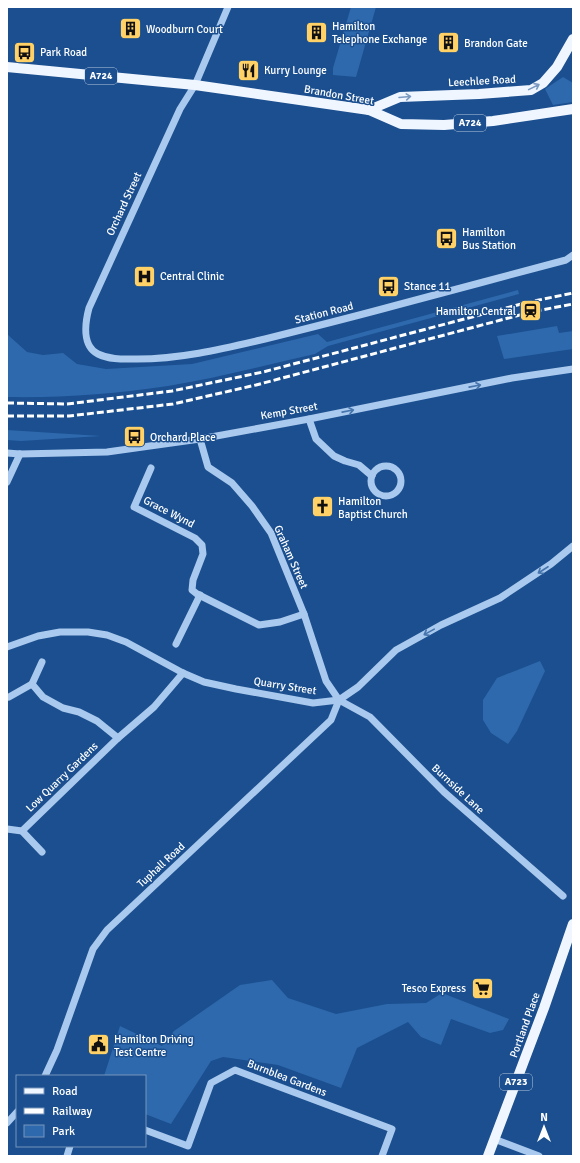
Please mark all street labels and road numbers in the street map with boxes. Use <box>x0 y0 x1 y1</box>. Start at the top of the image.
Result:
road number: A724 <box>85 68 117 84</box>
street label: Leechlee Road <box>448 73 516 89</box>
street label: Brandon Street <box>303 82 375 108</box>
road number: A724 <box>454 115 486 131</box>
street label: Orchard Street <box>104 170 144 238</box>
street label: Station Road <box>293 299 355 327</box>
street label: Kemp Street <box>260 400 319 422</box>
street label: Grace Wynd <box>141 494 197 531</box>
street label: Graham Street <box>271 523 311 591</box>
street label: Quarry Street <box>253 675 317 697</box>
street label: Low Quarry Gardens <box>23 739 101 815</box>
street label: Burnside Lane <box>429 761 487 817</box>
street label: Tuphall Road <box>135 840 188 890</box>
street label: Portland Place <box>507 991 543 1059</box>
street label: Burnblea Gardens <box>246 1057 329 1099</box>
road number: A723 <box>500 1074 532 1090</box>

